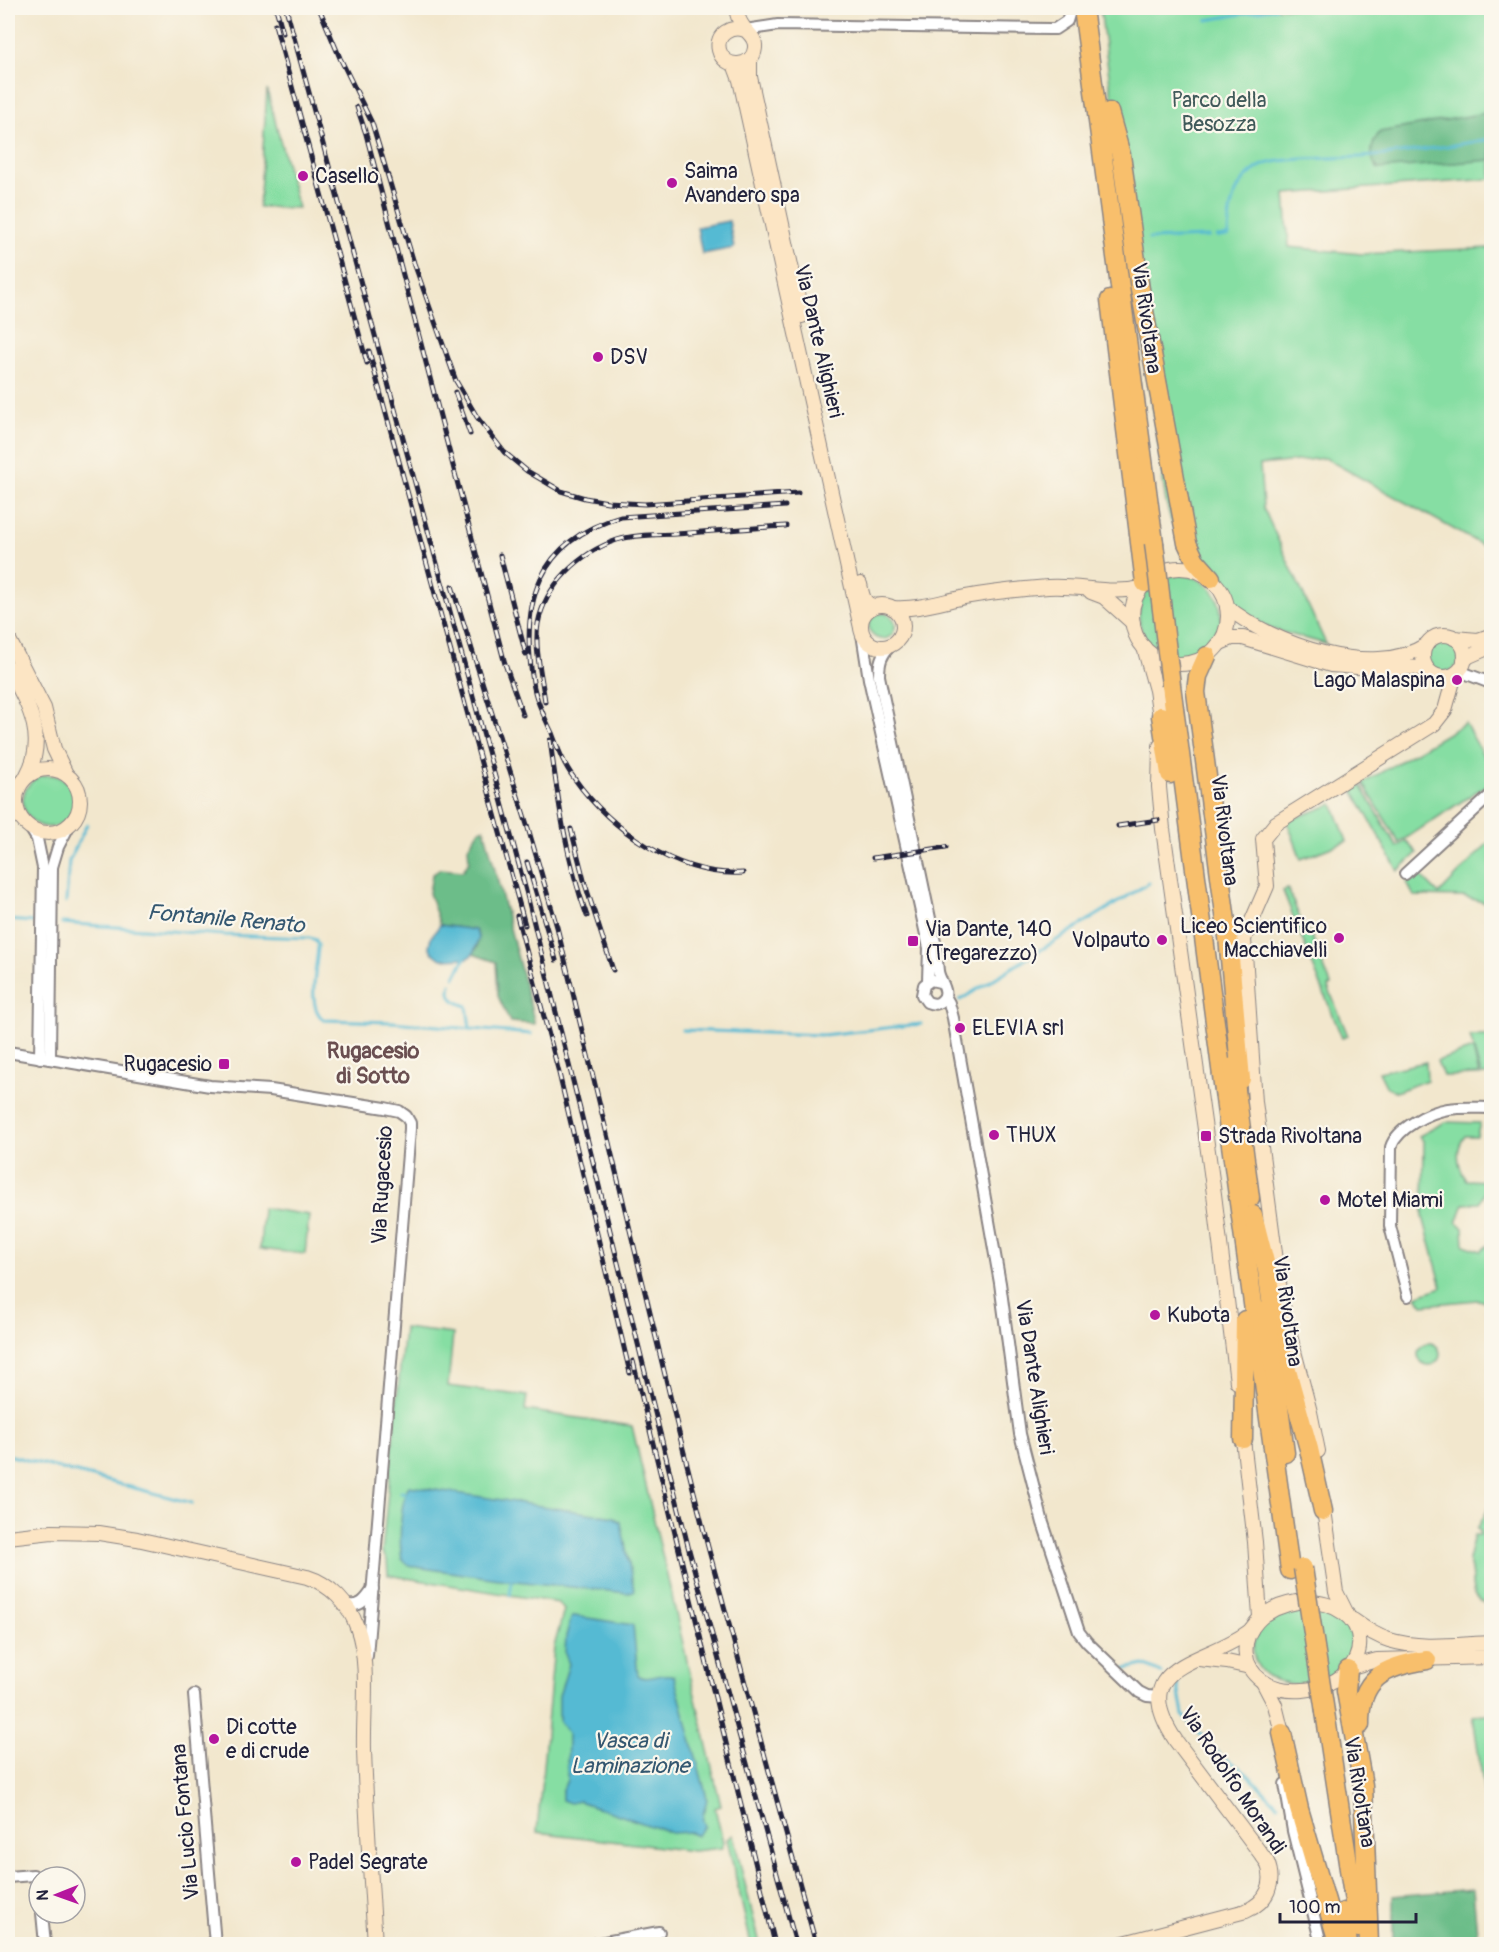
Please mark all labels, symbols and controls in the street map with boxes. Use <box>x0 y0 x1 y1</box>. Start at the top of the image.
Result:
park label: Parco della Besozza <box>1171 87 1267 138</box>
place label: Saima Avandero spa <box>684 158 800 209</box>
place label: Casello <box>315 163 379 190</box>
marker: Casello <box>296 169 310 183</box>
marker: Saima Avandero spa <box>665 176 679 190</box>
street label: Via Rivoltana <box>1125 261 1168 375</box>
street label: Via Dante Alighieri <box>788 262 849 421</box>
place label: DSV <box>610 344 648 371</box>
marker: DSV <box>591 350 605 364</box>
place label: Lago Malaspina <box>1313 667 1445 694</box>
marker: Lago Malaspina <box>1450 673 1464 687</box>
street label: Via Rivoltana <box>1204 773 1245 887</box>
water label: Fontanile Renato <box>146 898 308 940</box>
place label: Liceo Scientifico Macchiavelli <box>1180 913 1327 964</box>
place label: Via Dante, 140 (Tregarezzo) <box>925 916 1052 967</box>
place label: Volpauto <box>1072 927 1150 954</box>
marker: Liceo Scientifico Macchiavelli <box>1332 931 1346 945</box>
marker: Volpauto <box>1155 933 1169 947</box>
marker: Via Dante, 140 (Tregarezzo) <box>906 934 920 948</box>
place label: ELEVIA srl <box>972 1015 1064 1042</box>
marker: ELEVIA srl <box>953 1021 967 1035</box>
district label: Rugacesio di Sotto <box>327 1037 420 1090</box>
place label: Rugacesio <box>124 1051 212 1078</box>
marker: Rugacesio <box>217 1057 231 1071</box>
place label: THUX <box>1006 1122 1057 1149</box>
place label: Strada Rivoltana <box>1218 1123 1362 1150</box>
street label: Via Rugacesio <box>366 1125 399 1245</box>
marker: THUX <box>987 1128 1001 1142</box>
marker: Strada Rivoltana <box>1199 1129 1213 1143</box>
place label: Motel Miami <box>1337 1187 1443 1214</box>
marker: Motel Miami <box>1318 1193 1332 1207</box>
street label: Via Rivoltana <box>1266 1254 1309 1368</box>
street label: Via Dante Alighieri <box>1009 1298 1060 1457</box>
place label: Kubota <box>1167 1302 1230 1329</box>
marker: Kubota <box>1148 1308 1162 1322</box>
street label: Via Rodolfo Morandi <box>1173 1701 1292 1859</box>
place label: Di cotte e di crude <box>226 1714 310 1765</box>
water label: Vasca di Laminazione <box>571 1727 692 1780</box>
marker: Di cotte e di crude <box>207 1732 221 1746</box>
street label: Via Rivoltana <box>1337 1735 1382 1850</box>
street label: Via Lucio Fontana <box>165 1743 206 1901</box>
place label: Padel Segrate <box>308 1849 428 1876</box>
marker: Padel Segrate <box>289 1855 303 1869</box>
north arrow <box>27 1865 87 1925</box>
scale bar <box>1280 1886 1416 1924</box>
text: N <box>33 1889 53 1901</box>
text: 100 m <box>1289 1896 1341 1919</box>

